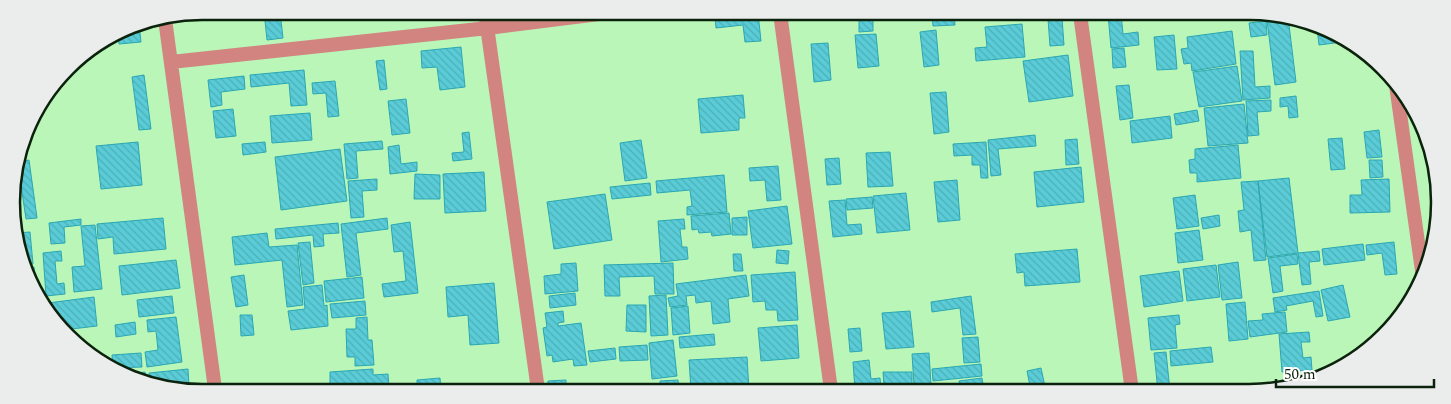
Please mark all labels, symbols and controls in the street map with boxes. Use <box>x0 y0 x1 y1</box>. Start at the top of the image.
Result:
scale bar <box>1276 356 1434 388</box>
text: 50 m <box>1284 363 1316 386</box>

